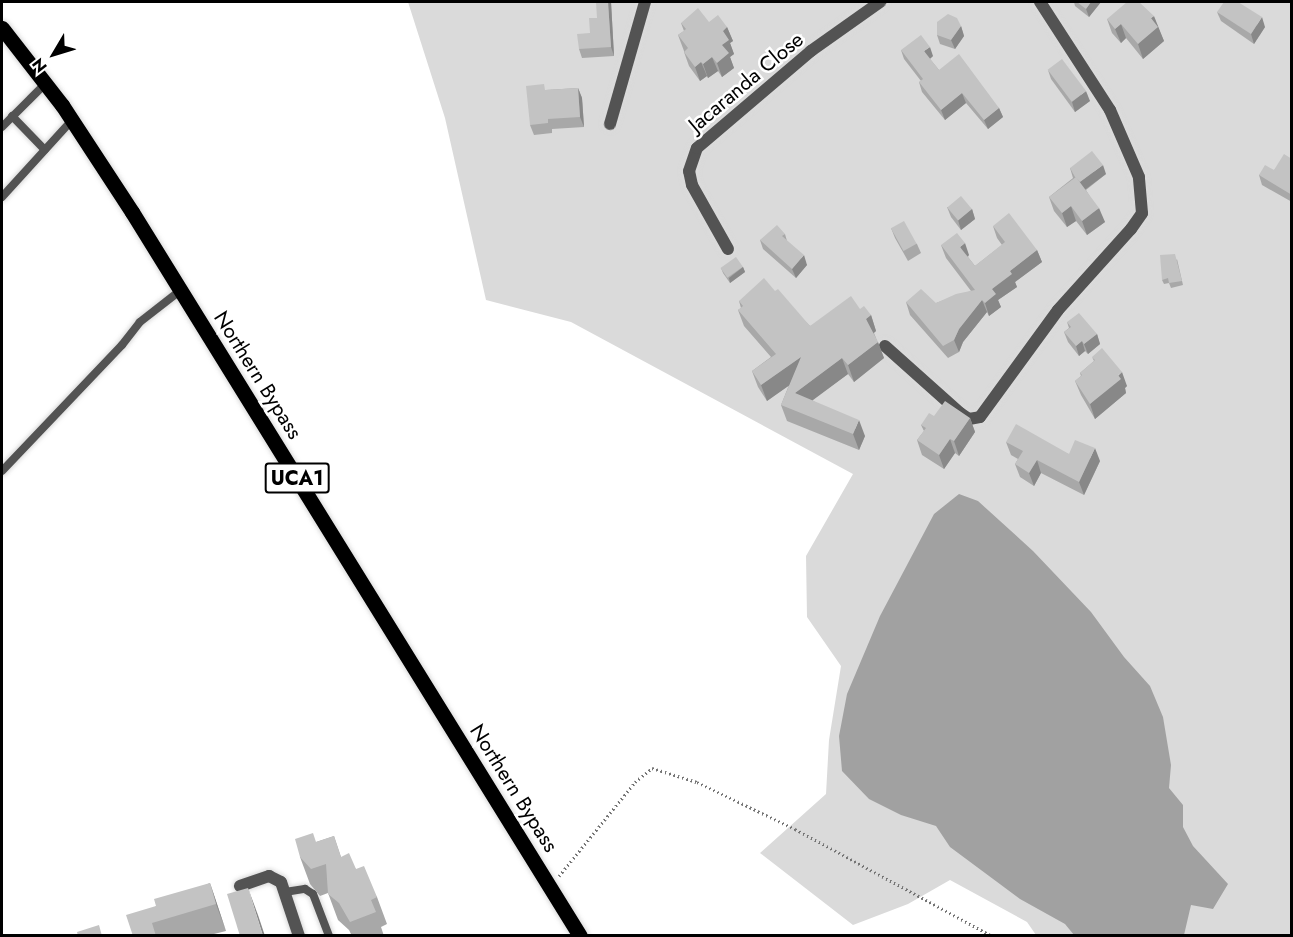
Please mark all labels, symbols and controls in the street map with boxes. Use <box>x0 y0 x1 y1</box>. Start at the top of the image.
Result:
north arrow <box>24 24 84 84</box>
street label: Jacaranda Close <box>684 27 808 137</box>
text: N <box>26 53 52 77</box>
street label: Northern Bypass <box>209 306 307 444</box>
road number: UCA1 <box>264 461 330 495</box>
street label: Northern Bypass <box>465 719 563 857</box>

